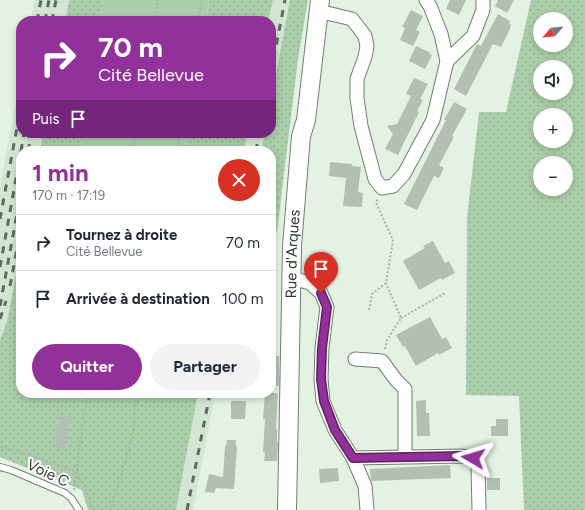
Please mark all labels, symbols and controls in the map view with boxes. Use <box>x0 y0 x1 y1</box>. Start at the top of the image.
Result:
north arrow <box>533 12 573 52</box>
map controls <box>533 12 573 196</box>
text: 70 m <box>98 30 163 64</box>
icon: right <box>32 32 84 84</box>
button: sound <box>533 60 573 100</box>
text: Cité Bellevue <box>98 64 204 86</box>
icon: arrive <box>67 108 89 130</box>
button: + <box>533 108 573 148</box>
text: Puis <box>32 110 59 128</box>
button: − <box>533 156 573 196</box>
text: 1 min <box>32 158 89 187</box>
button: close <box>218 159 260 201</box>
text: 170 m · 17:19 <box>32 188 105 203</box>
street label: Rue d'Arques <box>282 209 304 299</box>
text: Tournez à droite <box>66 226 177 244</box>
icon: right <box>32 232 54 254</box>
text: 70 m <box>226 234 260 252</box>
text: Cité Bellevue <box>66 244 142 259</box>
pin <box>304 252 338 293</box>
icon: arrive <box>310 258 332 280</box>
icon: arrive <box>32 288 54 310</box>
text: Arrivée à destination <box>66 290 210 308</box>
text: 100 m <box>222 290 264 308</box>
button: Quitter <box>32 344 142 390</box>
button: Partager <box>150 344 260 390</box>
position arrow <box>452 437 494 479</box>
street label: Voie C <box>24 455 72 491</box>

